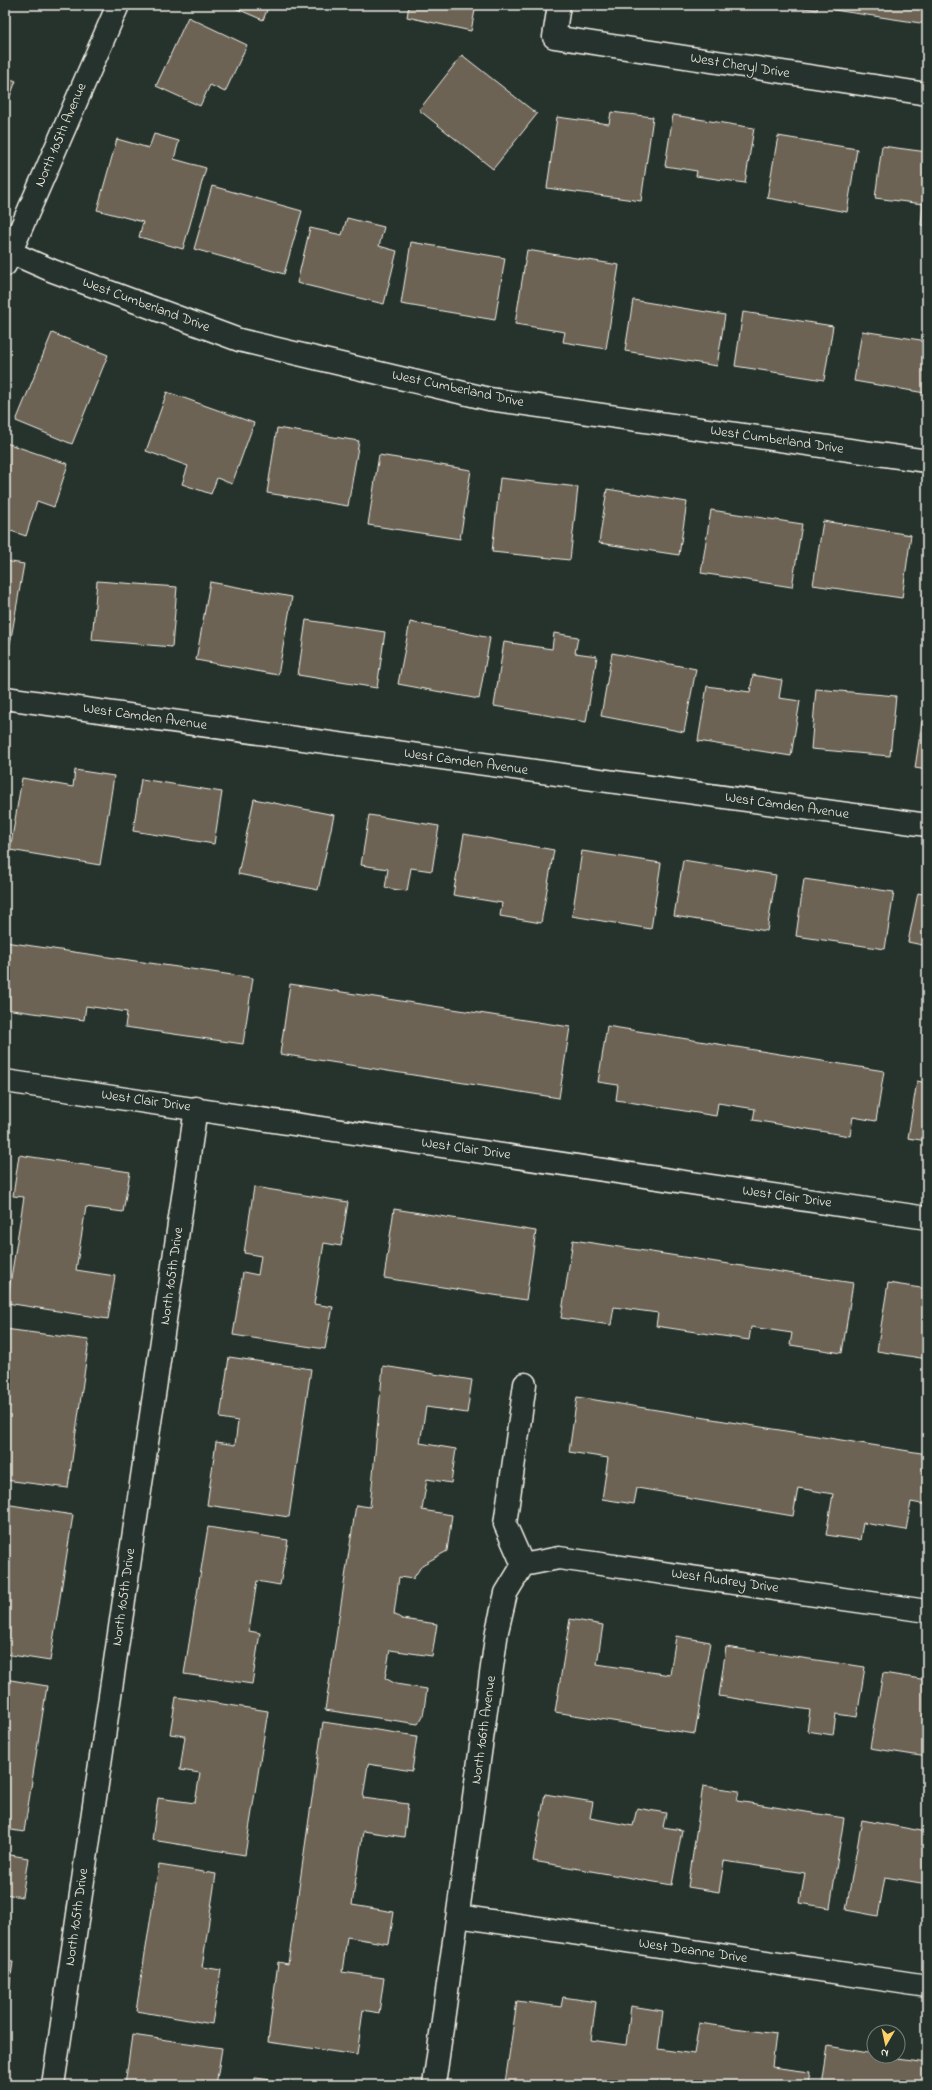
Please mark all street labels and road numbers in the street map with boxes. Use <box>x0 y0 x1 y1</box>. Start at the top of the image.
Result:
street label: West Cheryl Drive <box>689 48 792 85</box>
street label: North 105th Avenue <box>30 79 93 190</box>
street label: West Cumberland Drive <box>79 272 213 338</box>
street label: West Cumberland Drive <box>390 365 527 413</box>
street label: West Cumberland Drive <box>709 420 846 460</box>
street label: West Camden Avenue <box>82 698 209 736</box>
street label: West Camden Avenue <box>403 743 530 781</box>
street label: West Camden Avenue <box>724 787 851 825</box>
street label: West Clair Drive <box>100 1084 193 1118</box>
street label: West Clair Drive <box>420 1132 513 1166</box>
street label: West Clair Drive <box>741 1180 834 1214</box>
street label: North 105th Drive <box>155 1225 189 1326</box>
street label: North 105th Drive <box>107 1546 141 1647</box>
street label: West Audrey Drive <box>670 1563 781 1600</box>
street label: North 106th Avenue <box>466 1674 502 1786</box>
street label: North 105th Drive <box>60 1866 94 1967</box>
street label: West Deanne Drive <box>637 1933 749 1969</box>

